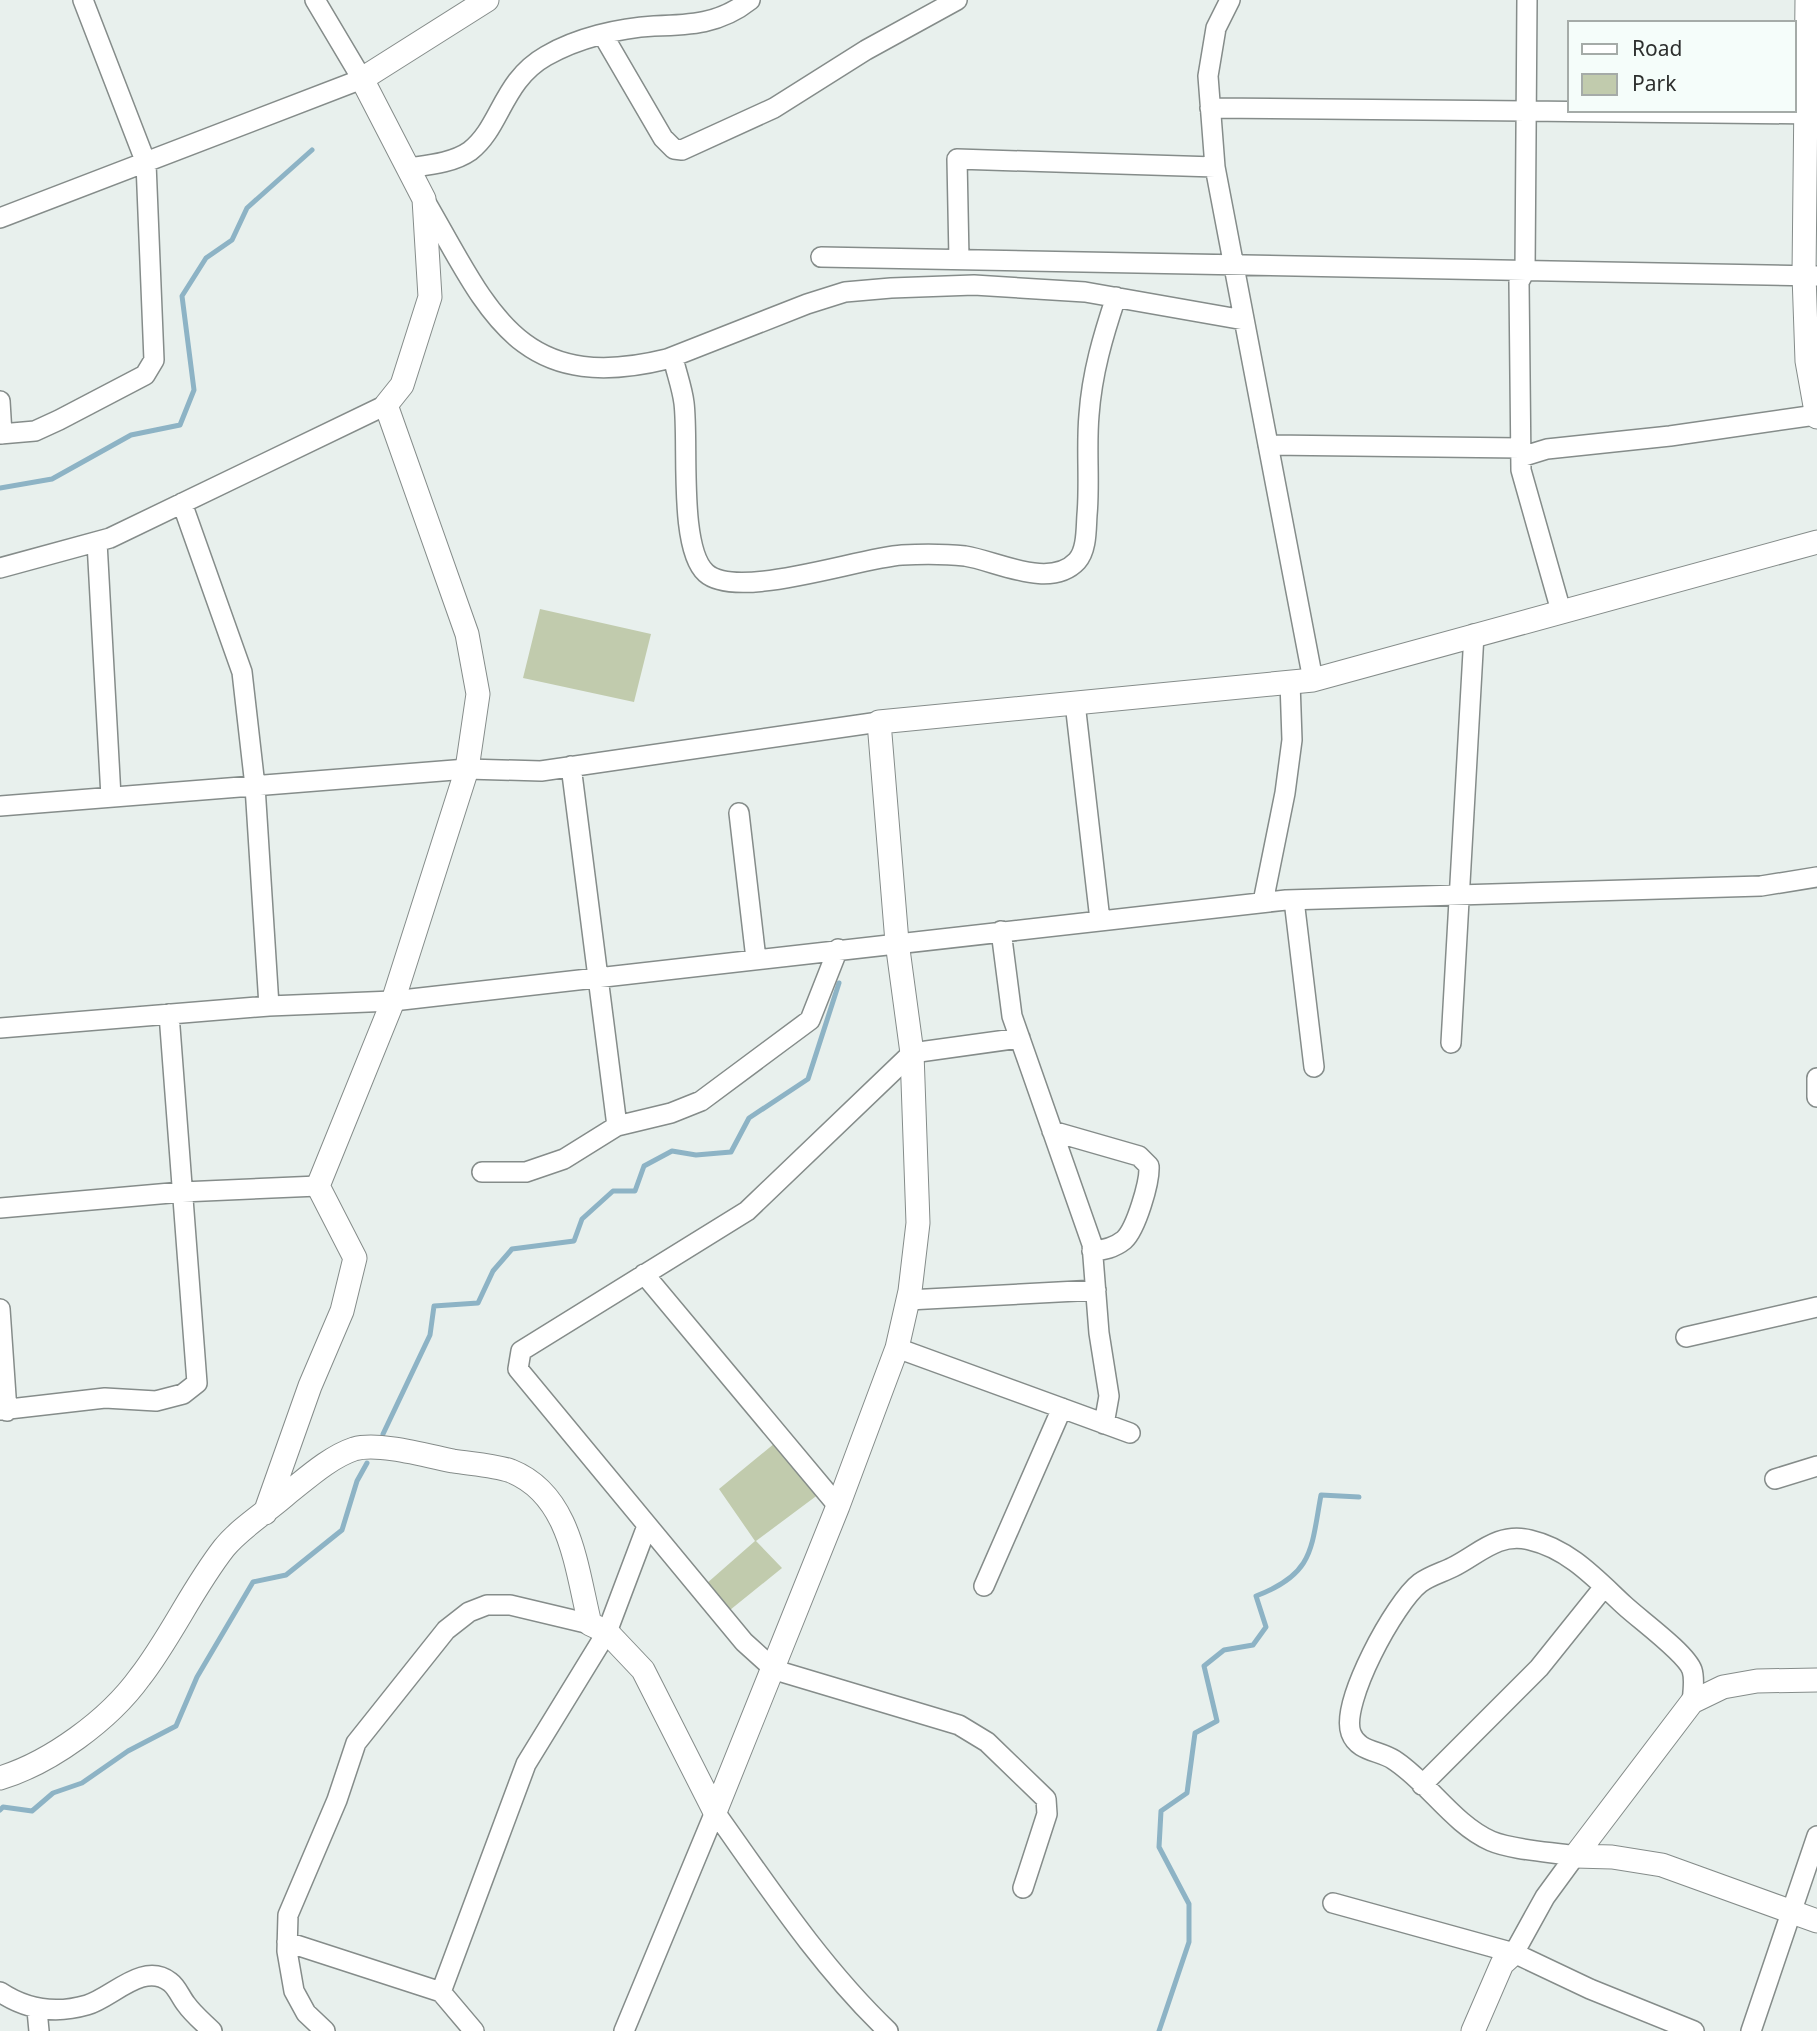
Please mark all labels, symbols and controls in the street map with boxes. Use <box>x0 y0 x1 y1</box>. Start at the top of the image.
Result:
legend <box>1568 21 1796 112</box>
text: Road <box>1632 34 1682 62</box>
text: Park <box>1632 69 1677 97</box>

